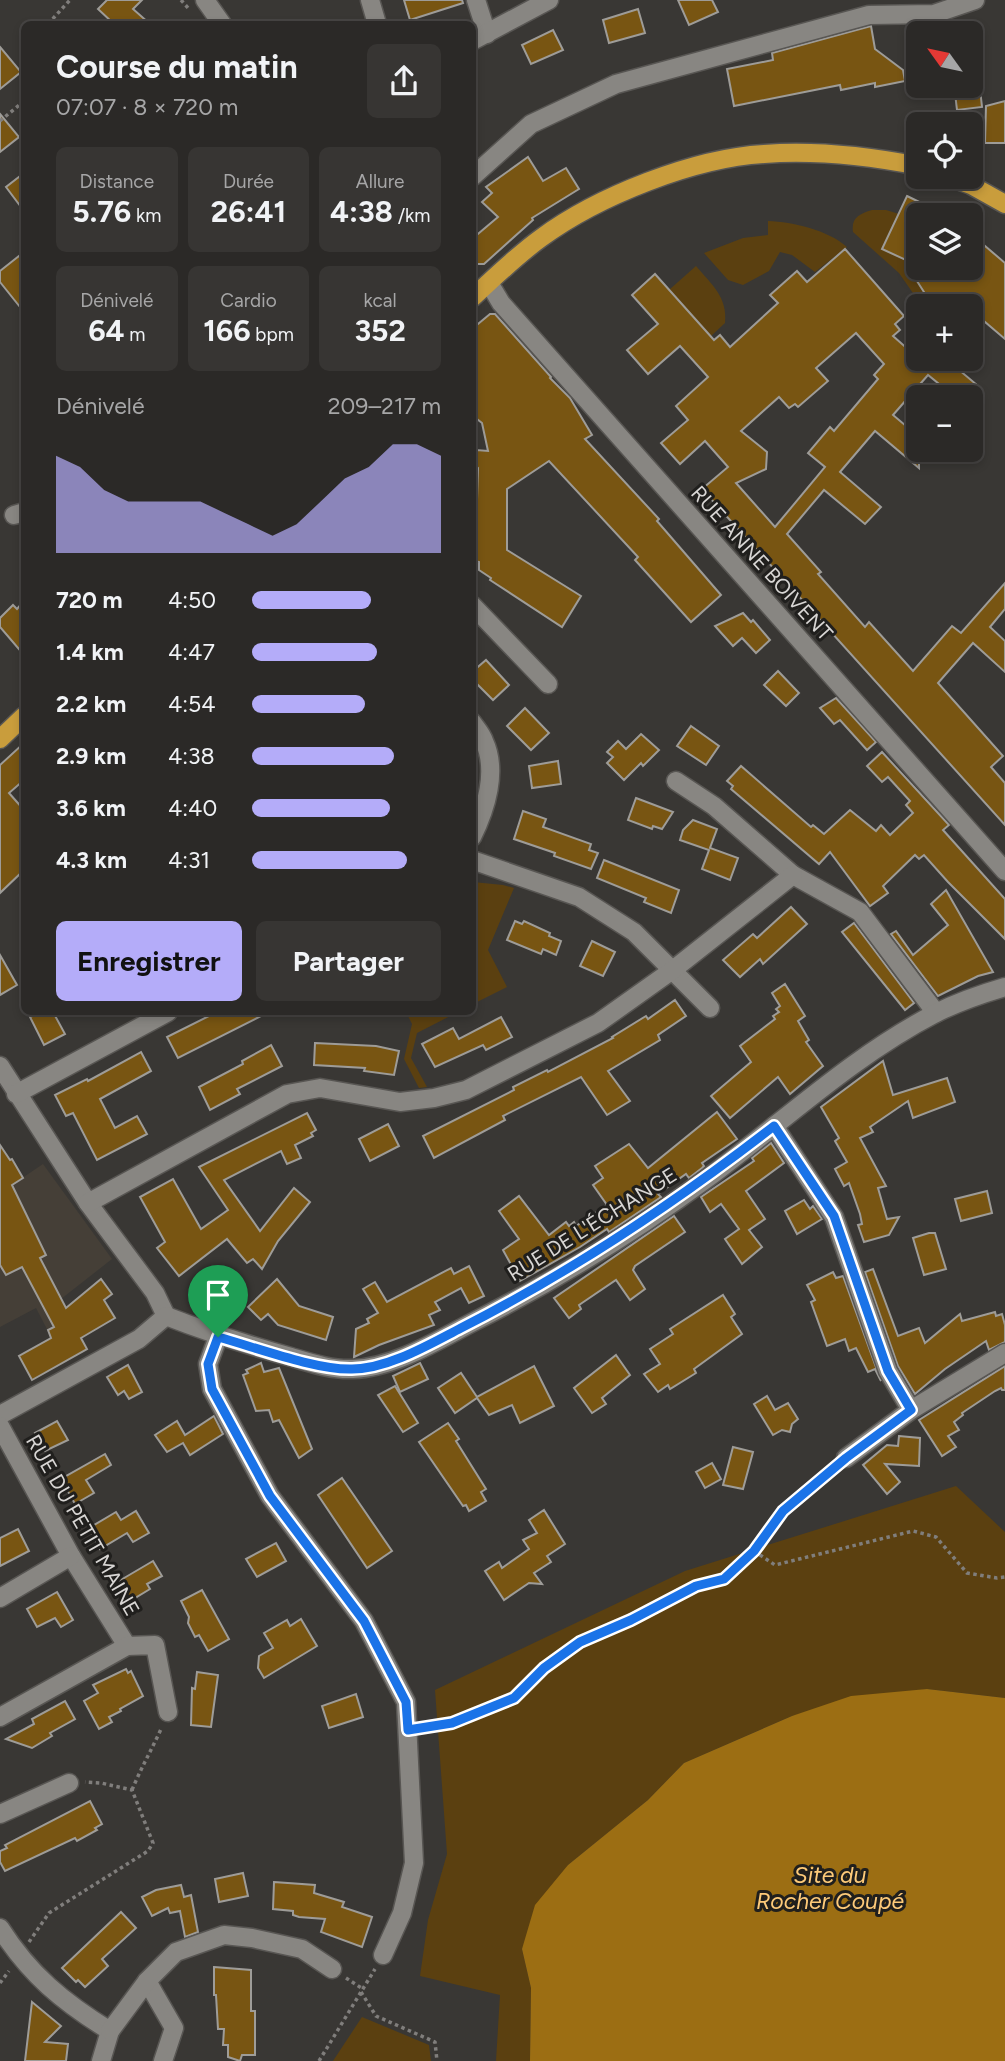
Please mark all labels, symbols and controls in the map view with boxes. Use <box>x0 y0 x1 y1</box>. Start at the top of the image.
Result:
north arrow <box>906 21 984 98</box>
map controls <box>906 21 983 462</box>
button: share <box>367 44 441 118</box>
text: Course du matin <box>56 48 298 86</box>
text: 07:07 · 8 × 720 m <box>56 93 238 121</box>
button: locate <box>906 112 983 189</box>
text: Distance <box>80 170 154 193</box>
text: Durée <box>223 170 274 193</box>
text: Allure <box>356 170 404 193</box>
text: 5.76 <box>72 193 131 230</box>
text: 26:41 <box>211 193 286 230</box>
text: 4:38 <box>330 193 393 230</box>
button: layers <box>906 203 983 280</box>
text: km <box>131 204 161 227</box>
text: /km <box>393 204 430 227</box>
text: Dénivelé <box>80 289 153 312</box>
text: Cardio <box>220 289 277 312</box>
text: kcal <box>364 289 397 312</box>
button: + <box>906 294 983 371</box>
text: 64 <box>88 312 125 349</box>
text: 166 <box>203 312 251 349</box>
text: 352 <box>354 312 406 349</box>
text: m <box>125 323 145 346</box>
text: bpm <box>251 323 294 346</box>
button: − <box>906 385 983 462</box>
text: Dénivelé <box>56 392 144 420</box>
text: 209–217 m <box>328 392 441 420</box>
street label: RUE ANNE BOIVENT <box>686 480 838 646</box>
text: 720 m <box>56 586 123 614</box>
text: 4:50 <box>168 586 216 614</box>
text: 1.4 km <box>56 638 124 666</box>
text: 4:47 <box>168 638 215 666</box>
text: 2.2 km <box>56 690 126 718</box>
text: 4:54 <box>168 690 216 718</box>
text: 2.9 km <box>56 742 126 770</box>
text: 4:38 <box>168 742 215 770</box>
text: 3.6 km <box>56 794 126 822</box>
text: 4:40 <box>168 794 217 822</box>
text: 4.3 km <box>56 846 127 874</box>
text: 4:31 <box>168 846 210 874</box>
button: Enregistrer <box>56 921 242 1001</box>
button: Partager <box>256 921 441 1001</box>
street label: RUE DE L'ÉCHANGE <box>503 1162 681 1286</box>
pin <box>188 1265 248 1337</box>
icon: arrive <box>199 1276 237 1314</box>
street label: RUE DU PETIT MAINE <box>21 1430 145 1620</box>
water label: Site du Rocher Coupé <box>756 1861 904 1915</box>

